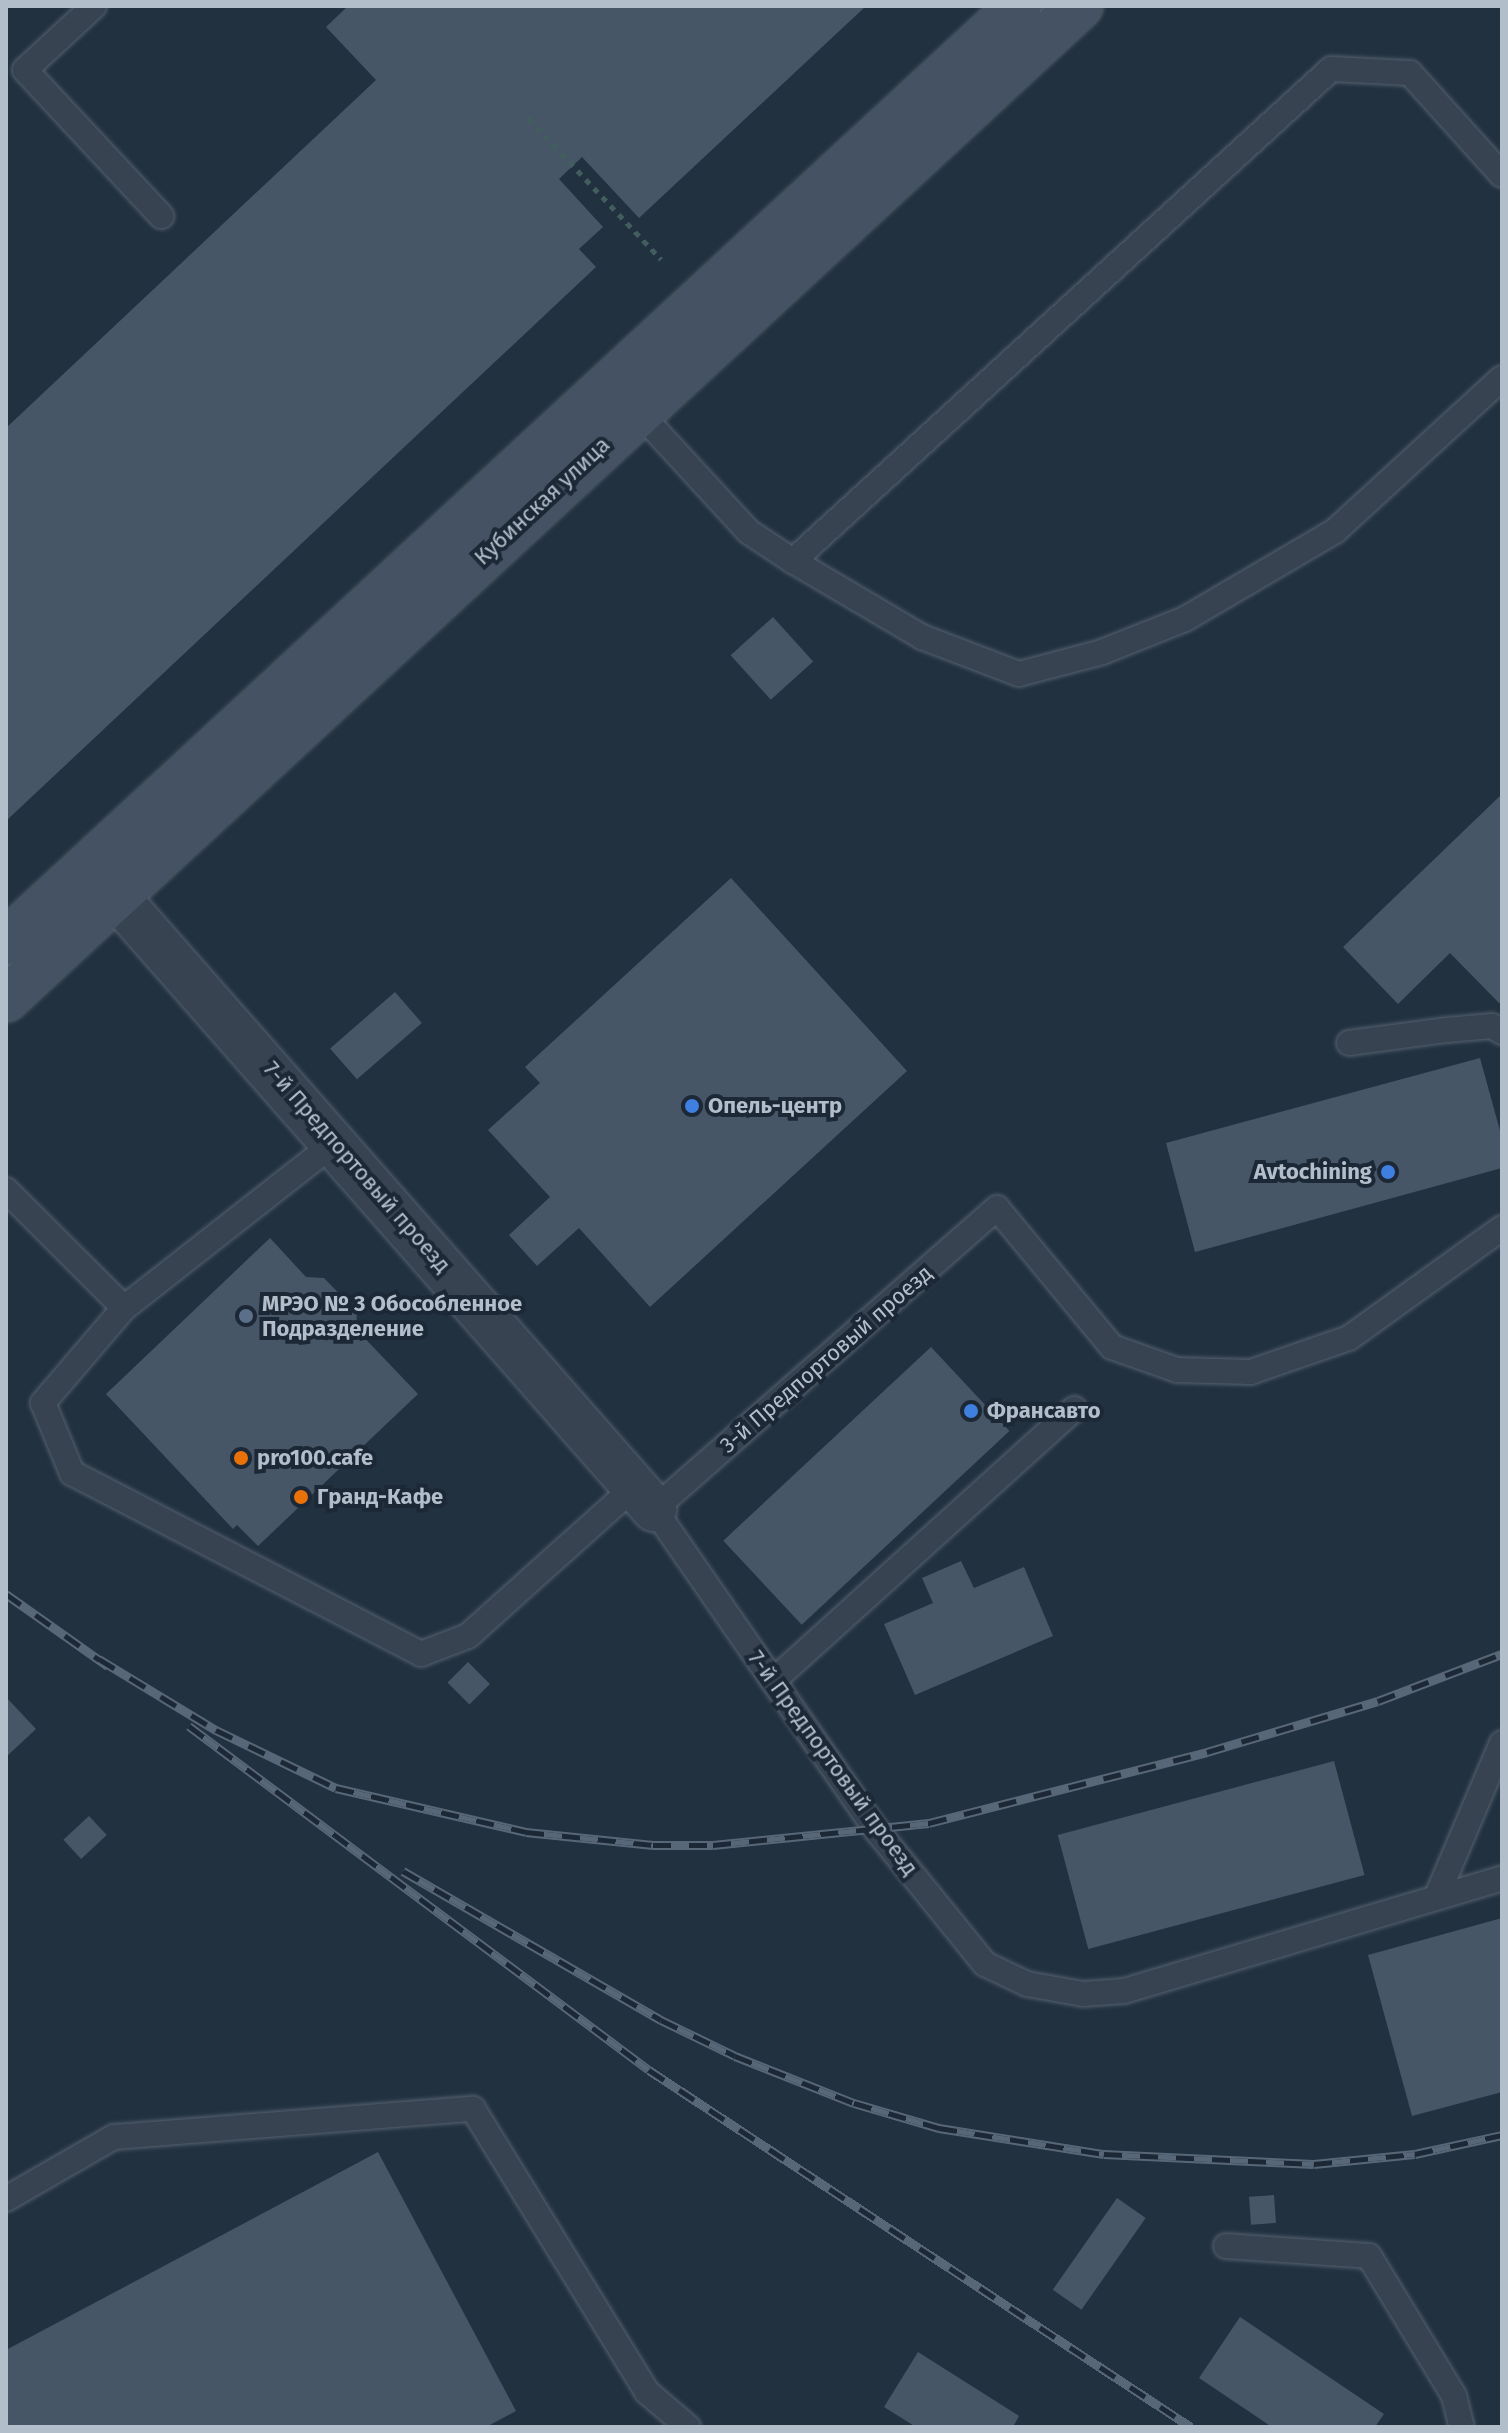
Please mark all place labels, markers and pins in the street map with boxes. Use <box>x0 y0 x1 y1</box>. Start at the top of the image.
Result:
place label: Опель-центр <box>708 1093 842 1119</box>
marker: Опель-центр <box>683 1097 701 1115</box>
place label: Avtochining <box>1254 1159 1372 1185</box>
marker: Avtochining <box>1379 1163 1397 1181</box>
place label: МРЭО № 3 Обособленное Подразделение <box>262 1290 522 1342</box>
marker: МРЭО № 3 Обособленное Подразделение <box>237 1307 255 1325</box>
place label: Франсавто <box>987 1398 1100 1424</box>
marker: Франсавто <box>962 1402 980 1420</box>
place label: pro100.cafe <box>257 1445 373 1471</box>
marker: pro100.cafe <box>232 1449 250 1467</box>
place label: Гранд-Кафе <box>317 1484 443 1510</box>
marker: Гранд-Кафе <box>292 1488 310 1506</box>

